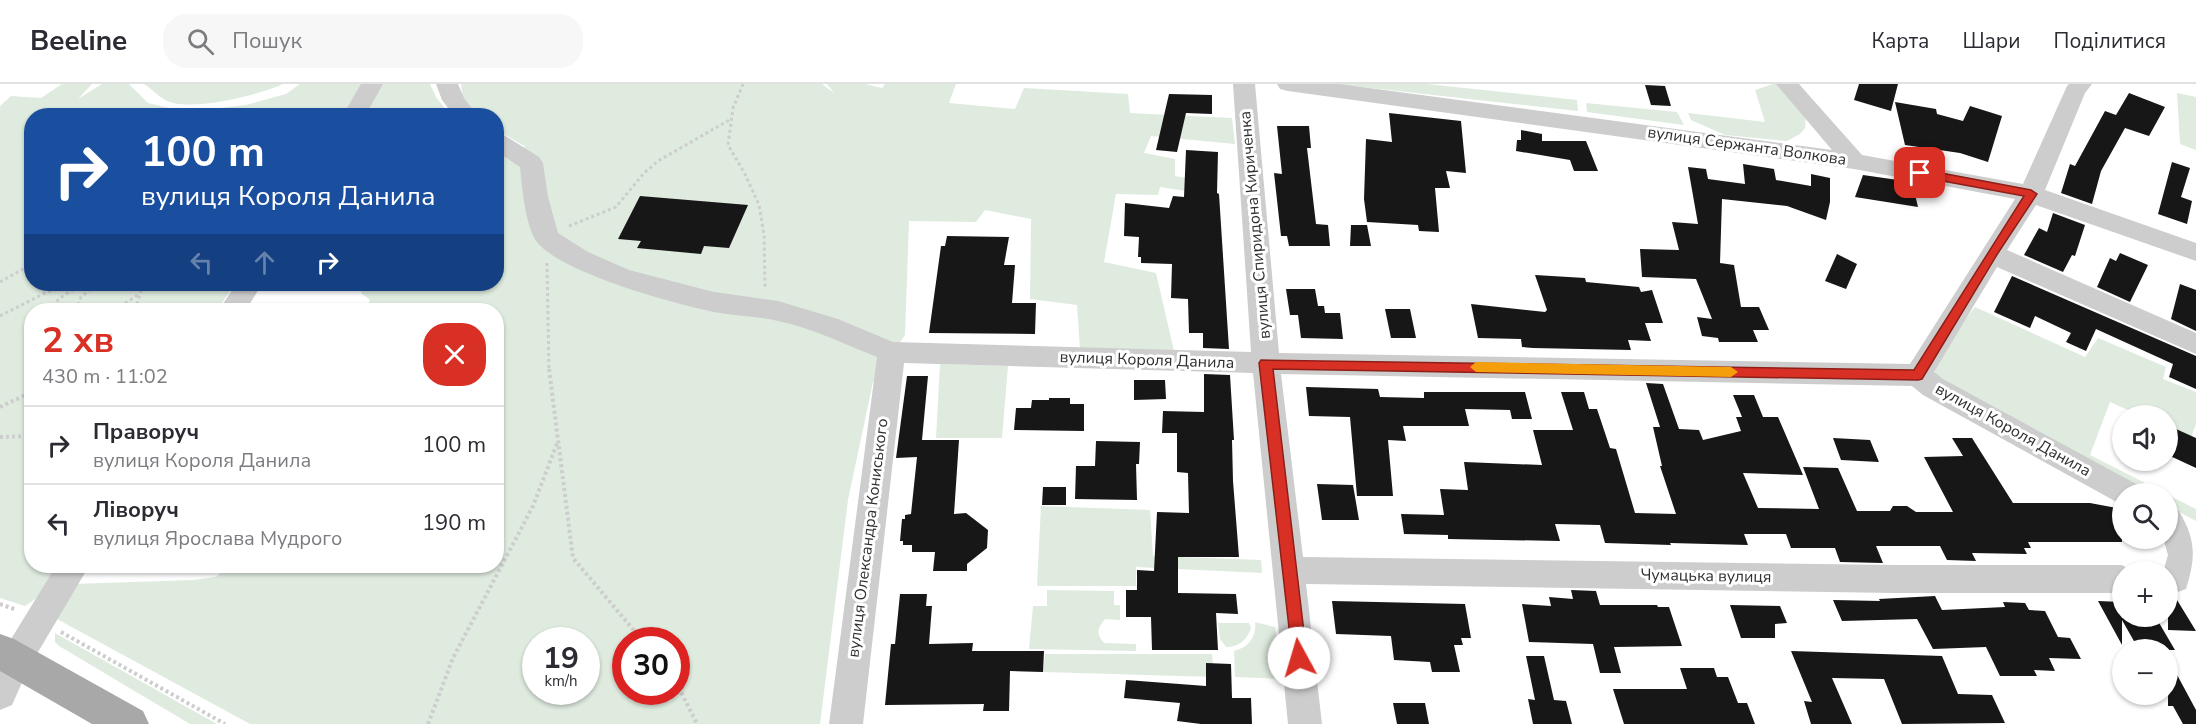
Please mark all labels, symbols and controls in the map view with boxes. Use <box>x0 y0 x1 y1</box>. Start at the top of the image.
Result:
search box <box>163 14 583 68</box>
text: Beeline <box>30 22 127 60</box>
icon: search <box>184 25 217 58</box>
text: Пошук <box>232 26 302 56</box>
text: Карта <box>1872 27 1929 55</box>
text: Шари <box>1962 27 2021 55</box>
text: Поділитися <box>2054 27 2166 55</box>
street label: вулиця Спиридона Кириченка <box>1234 110 1276 340</box>
street label: вулиця Сержанта Волкова <box>1646 121 1848 171</box>
text: 100 m <box>141 124 265 181</box>
icon: right <box>42 132 120 210</box>
pin <box>1894 147 1945 198</box>
icon: arrive <box>1903 156 1936 189</box>
text: вулиця Короля Данила <box>141 178 436 215</box>
icon: left <box>185 246 218 279</box>
icon: ahead <box>248 246 281 279</box>
icon: right <box>311 246 344 279</box>
text: 2 хв <box>42 316 114 365</box>
button: close <box>423 323 486 386</box>
street label: вулиця Короля Данила <box>1059 346 1235 374</box>
text: 430 m · 11:02 <box>42 363 168 390</box>
street label: вулиця Короля Данила <box>1931 378 2095 482</box>
map controls <box>2112 405 2178 705</box>
button: sound <box>2112 405 2178 471</box>
text: Праворуч <box>93 417 199 447</box>
street label: вулиця Олександра Кониського <box>842 417 894 659</box>
icon: right <box>42 429 75 462</box>
text: 100 m <box>422 430 486 460</box>
text: вулиця Короля Данила <box>93 447 311 474</box>
button: search <box>2112 483 2178 549</box>
text: Ліворуч <box>93 495 179 525</box>
icon: left <box>42 507 75 540</box>
text: 190 m <box>422 508 486 538</box>
text: вулиця Ярослава Мудрого <box>93 525 342 552</box>
button: + <box>2112 561 2178 627</box>
street label: Чумацька вулиця <box>1640 564 1772 588</box>
position arrow <box>1267 626 1331 690</box>
speed limit sign: 30 <box>612 627 690 705</box>
text: 19 <box>543 638 579 679</box>
button: − <box>2112 639 2178 705</box>
text: km/h <box>544 671 578 691</box>

